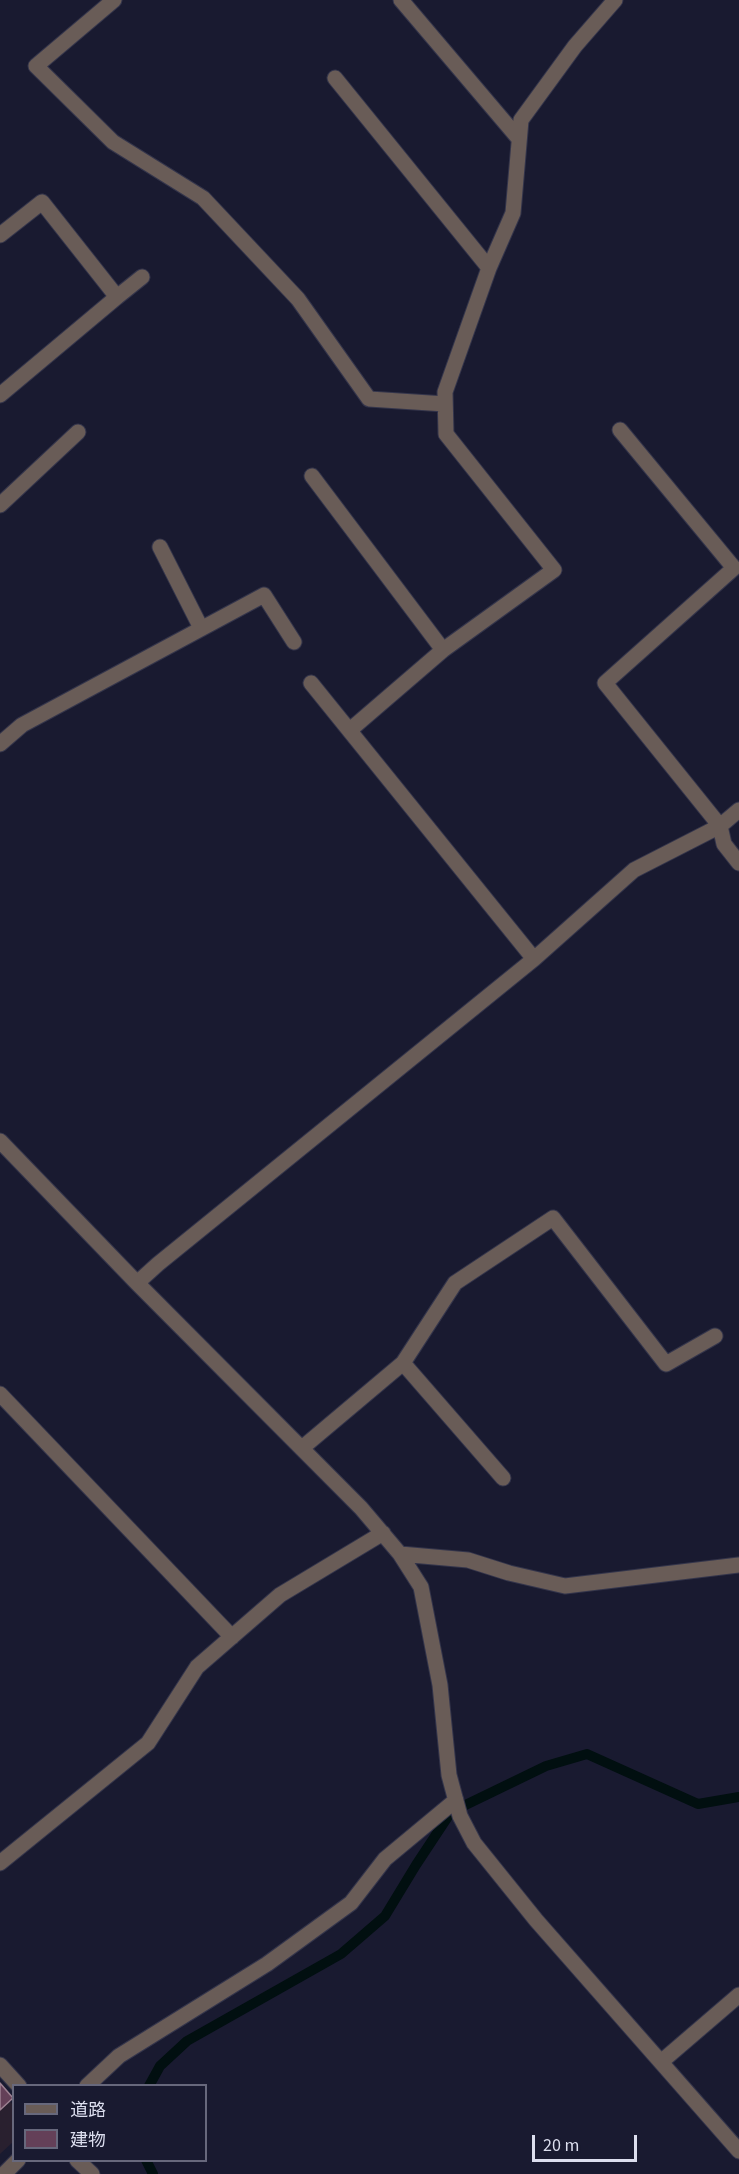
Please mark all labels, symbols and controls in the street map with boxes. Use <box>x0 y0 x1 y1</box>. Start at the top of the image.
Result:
legend <box>12 2084 207 2162</box>
text: 道路 <box>70 2098 106 2123</box>
scale bar <box>535 2123 640 2161</box>
text: 建物 <box>70 2128 106 2153</box>
text: 20 m <box>543 2133 579 2158</box>

